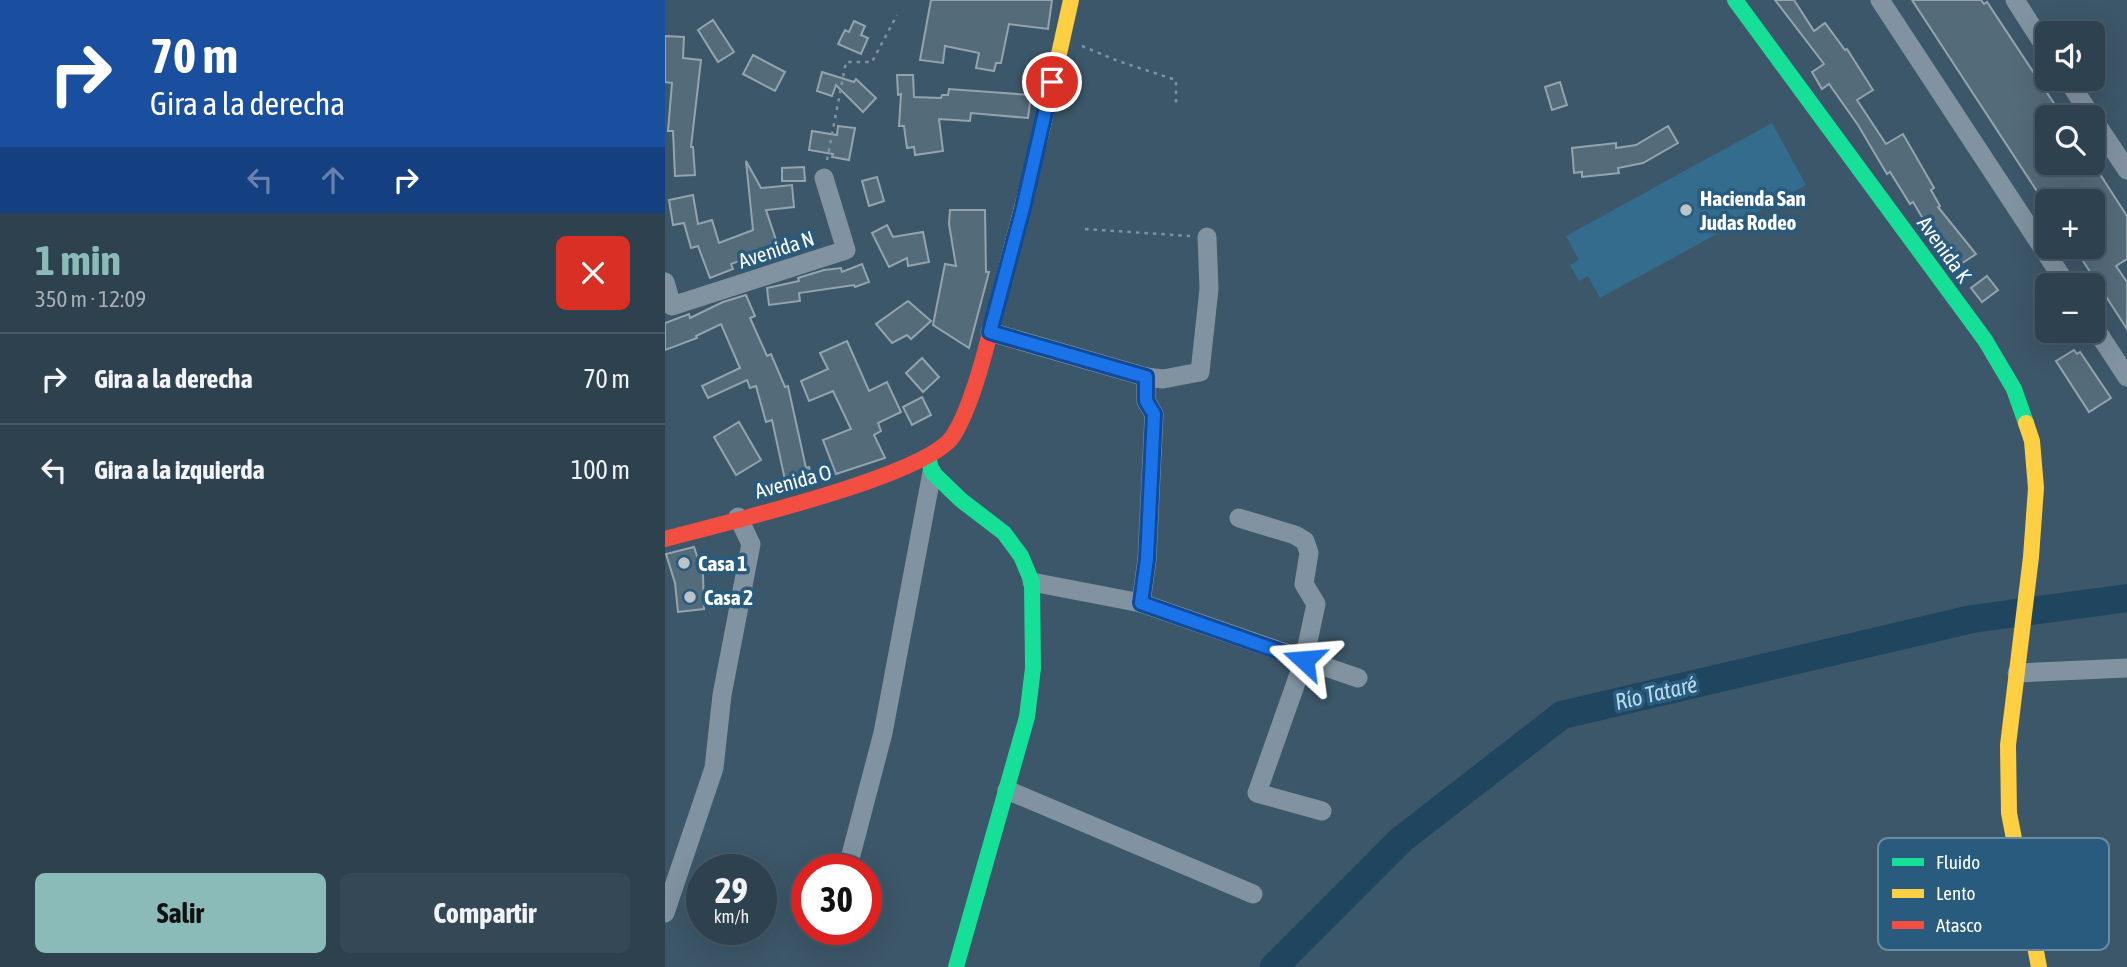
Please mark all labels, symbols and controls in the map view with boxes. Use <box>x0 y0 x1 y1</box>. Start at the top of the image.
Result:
map controls <box>2035 21 2105 343</box>
button: sound <box>2035 21 2105 91</box>
text: 70 m <box>150 27 238 83</box>
icon: right <box>35 28 126 119</box>
pin <box>1022 52 1082 112</box>
icon: arrive <box>1033 63 1071 101</box>
text: Gira a la derecha <box>150 85 345 122</box>
button: search <box>2035 105 2105 175</box>
icon: left <box>241 161 279 199</box>
icon: ahead <box>314 161 352 199</box>
icon: right <box>387 161 425 199</box>
place label: Hacienda San Judas Rodeo <box>1699 186 1806 234</box>
button: + <box>2035 189 2105 259</box>
marker: Hacienda San Judas Rodeo <box>1678 202 1694 218</box>
street label: Avenida K <box>1913 211 1978 287</box>
street label: Avenida N <box>735 225 817 273</box>
text: 1 min <box>35 236 121 284</box>
button: close <box>556 236 630 310</box>
button: − <box>2035 273 2105 343</box>
text: 350 m · 12:09 <box>35 286 146 312</box>
icon: right <box>35 360 73 398</box>
text: Gira a la derecha <box>94 364 253 394</box>
text: 70 m <box>583 364 630 394</box>
icon: left <box>35 451 73 489</box>
text: Gira a la izquierda <box>94 455 265 485</box>
text: 100 m <box>571 455 630 485</box>
street label: Avenida O <box>752 459 834 503</box>
place label: Casa 1 <box>698 551 747 575</box>
marker: Casa 1 <box>676 555 692 571</box>
place label: Casa 2 <box>704 585 753 609</box>
marker: Casa 2 <box>682 589 698 605</box>
position arrow <box>1267 623 1341 697</box>
water label: Río Tataré <box>1612 671 1700 715</box>
legend <box>1878 838 2109 950</box>
text: Fluido <box>1936 851 1980 873</box>
speed limit sign: 30 <box>791 854 882 945</box>
text: 29 <box>715 870 748 910</box>
button: Salir <box>35 873 326 953</box>
button: Compartir <box>340 873 630 953</box>
text: Lento <box>1936 882 1975 904</box>
text: km/h <box>714 906 749 927</box>
text: Atasco <box>1936 914 1982 936</box>

